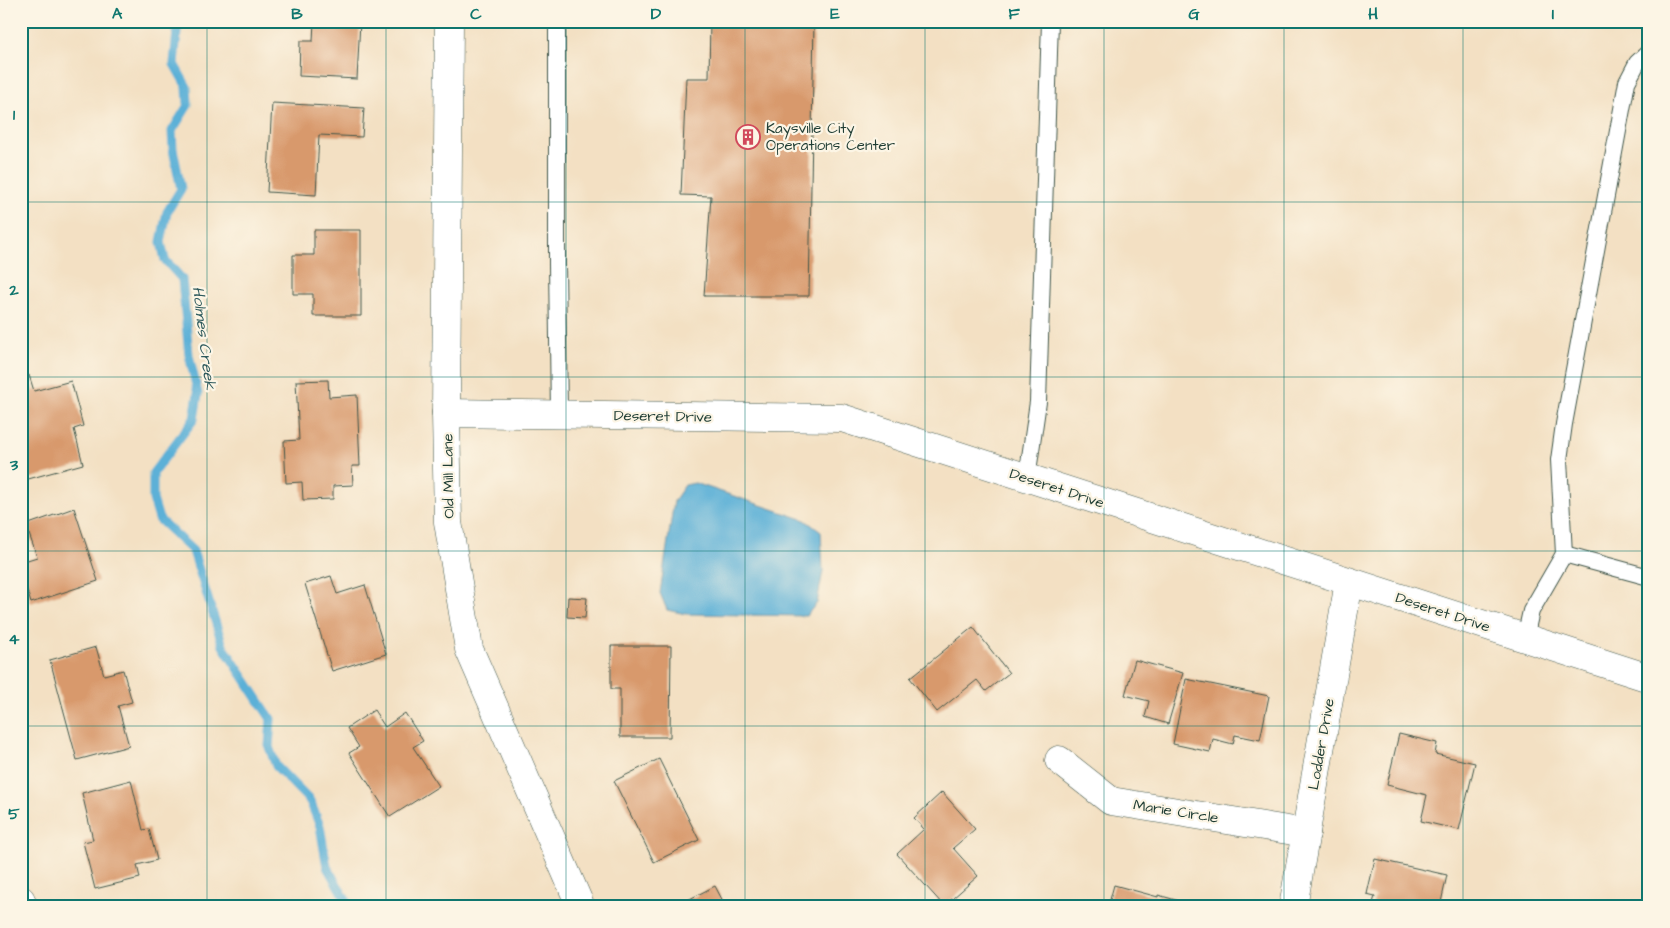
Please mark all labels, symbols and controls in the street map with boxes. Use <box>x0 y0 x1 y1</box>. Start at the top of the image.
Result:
text: A <box>112 3 123 25</box>
text: B <box>291 3 303 25</box>
text: C <box>470 3 482 25</box>
text: D <box>651 3 662 25</box>
text: E <box>830 3 840 25</box>
text: F <box>1008 3 1020 25</box>
text: G <box>1188 3 1200 25</box>
text: H <box>1368 3 1378 25</box>
text: I <box>1552 3 1554 25</box>
text: 1 <box>13 104 16 126</box>
place label: Kaysville City Operations Center <box>766 118 895 156</box>
building icon: Kaysville City Operations Center <box>735 124 761 150</box>
text: 2 <box>8 279 19 301</box>
water label: Holmes Creek <box>187 285 221 392</box>
street label: Deseret Drive <box>614 405 712 428</box>
street label: Old Mill Lane <box>437 433 460 519</box>
text: 3 <box>9 454 19 476</box>
street label: Deseret Drive <box>1007 463 1107 514</box>
street label: Deseret Drive <box>1393 587 1493 638</box>
text: 4 <box>9 628 20 650</box>
street label: Lodder Drive <box>1303 697 1340 792</box>
street label: Marie Circle <box>1132 794 1220 829</box>
text: 5 <box>8 803 20 825</box>

